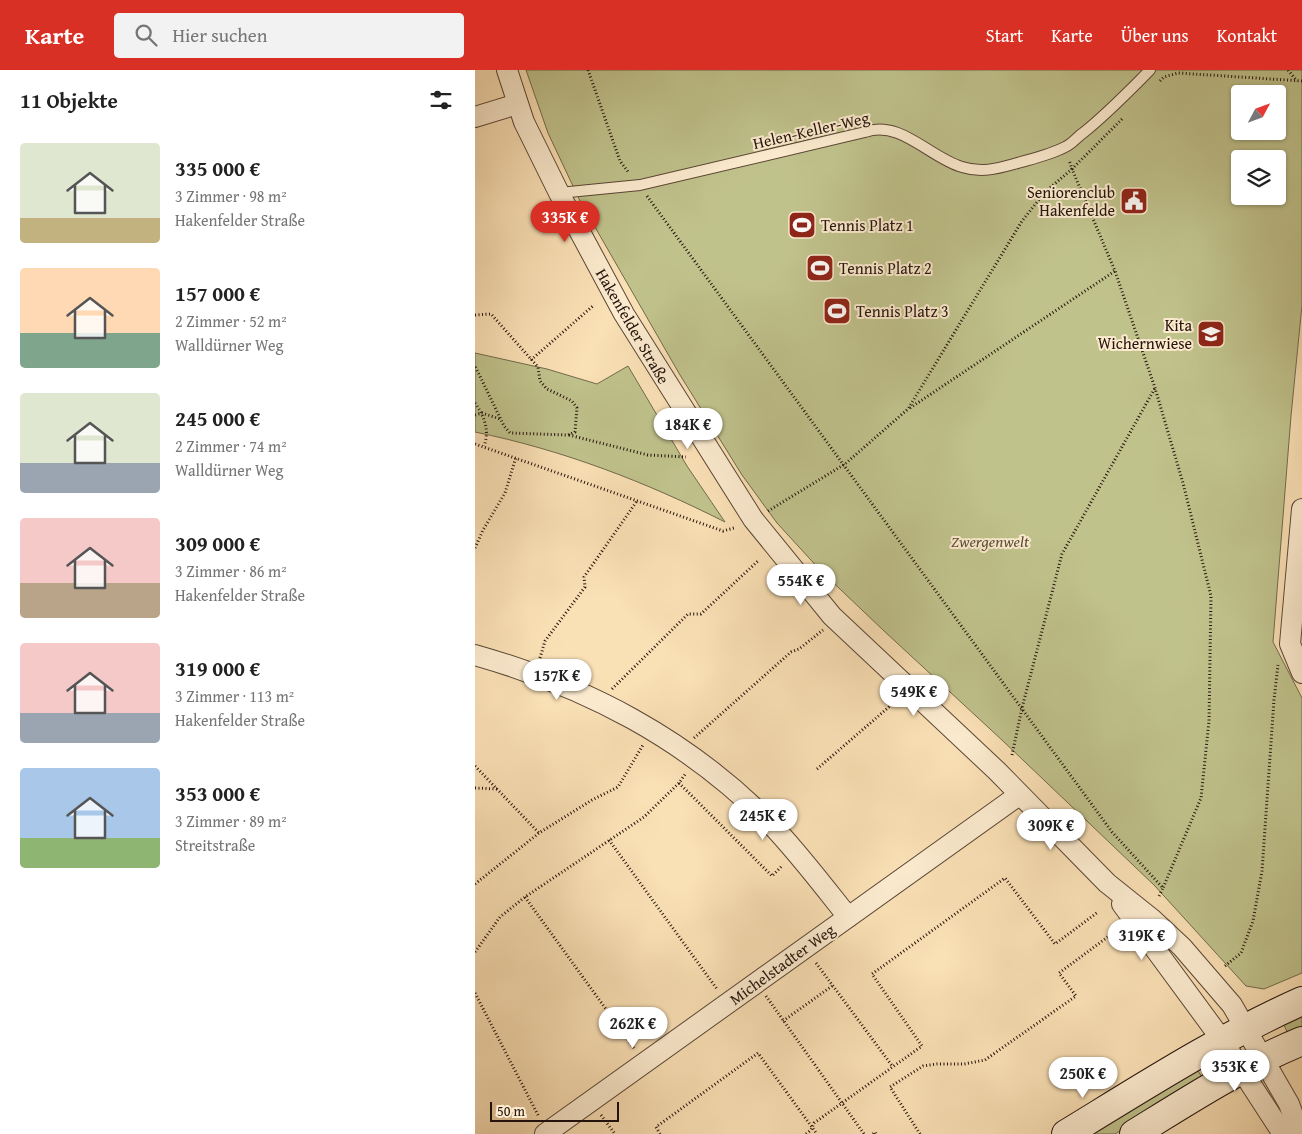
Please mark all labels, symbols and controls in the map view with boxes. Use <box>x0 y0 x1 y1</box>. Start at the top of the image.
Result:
search box <box>114 13 464 58</box>
text: Karte <box>25 18 84 53</box>
icon: search <box>132 21 160 49</box>
text: Hier suchen <box>172 21 267 49</box>
text: Start <box>986 22 1023 49</box>
text: Karte <box>1051 22 1093 49</box>
text: Über uns <box>1121 22 1189 49</box>
text: Kontakt <box>1217 22 1277 49</box>
text: 11 Objekte <box>20 85 118 116</box>
north arrow <box>1231 85 1286 140</box>
map controls <box>1231 85 1286 205</box>
icon: filters <box>427 86 455 114</box>
street label: Helen-Keller-Weg <box>751 105 872 155</box>
button: layers <box>1231 150 1286 205</box>
text: 335 000 € <box>175 153 260 184</box>
icon: home <box>60 163 120 223</box>
place label: Seniorenclub Hakenfelde <box>1027 180 1115 222</box>
text: 3 Zimmer · 98 m² <box>175 184 287 208</box>
public building icon: Seniorenclub Hakenfelde <box>1119 186 1149 216</box>
pin: 335K € <box>524 200 606 243</box>
text: 335K € <box>542 205 588 229</box>
text: Hakenfelder Straße <box>175 208 305 232</box>
sports icon: Tennis Platz 1 <box>787 210 817 240</box>
place label: Tennis Platz 1 <box>821 213 914 237</box>
sports icon: Tennis Platz 2 <box>805 253 835 283</box>
place label: Tennis Platz 2 <box>839 256 932 280</box>
street label: Hakenfelder Straße <box>590 264 676 388</box>
text: 157 000 € <box>175 278 260 309</box>
icon: home <box>60 288 120 348</box>
sports icon: Tennis Platz 3 <box>822 296 852 326</box>
place label: Tennis Platz 3 <box>856 299 949 323</box>
text: 2 Zimmer · 52 m² <box>175 309 287 333</box>
place label: Kita Wichernwiese <box>1098 313 1192 355</box>
school or university icon: Kita Wichernwiese <box>1196 319 1226 349</box>
text: Walldürner Weg <box>175 333 283 357</box>
text: 245 000 € <box>175 403 260 434</box>
pin: 184K € <box>647 408 729 450</box>
text: 184K € <box>665 412 711 436</box>
icon: home <box>60 413 120 473</box>
text: 2 Zimmer · 74 m² <box>175 434 287 458</box>
text: Walldürner Weg <box>175 458 283 482</box>
text: 309 000 € <box>175 528 260 559</box>
park label: Zwergenwelt <box>951 529 1030 553</box>
icon: home <box>60 538 120 598</box>
text: 3 Zimmer · 86 m² <box>175 559 287 583</box>
pin: 554K € <box>760 564 842 606</box>
text: 554K € <box>778 568 824 592</box>
text: Hakenfelder Straße <box>175 583 305 607</box>
text: 319 000 € <box>175 653 260 684</box>
pin: 157K € <box>516 658 598 701</box>
icon: home <box>60 663 120 723</box>
text: 157K € <box>534 663 580 687</box>
pin: 549K € <box>873 674 955 717</box>
text: 549K € <box>891 679 937 703</box>
text: 3 Zimmer · 113 m² <box>175 684 294 708</box>
text: Hakenfelder Straße <box>175 708 305 732</box>
text: 353 000 € <box>175 778 260 809</box>
icon: home <box>60 788 120 848</box>
pin: 245K € <box>722 798 804 841</box>
text: 245K € <box>740 803 786 827</box>
pin: 309K € <box>1010 808 1092 851</box>
text: 3 Zimmer · 89 m² <box>175 809 287 833</box>
text: 309K € <box>1028 813 1074 837</box>
text: Streitstraße <box>175 833 255 857</box>
street label: Michelstadter Weg <box>724 917 840 1011</box>
pin: 319K € <box>1101 918 1183 961</box>
text: 319K € <box>1119 923 1165 947</box>
pin: 262K € <box>592 1006 674 1049</box>
text: 262K € <box>610 1011 656 1035</box>
pin: 353K € <box>1194 1050 1276 1092</box>
text: 353K € <box>1212 1054 1258 1078</box>
pin: 250K € <box>1042 1056 1124 1099</box>
text: 250K € <box>1060 1061 1106 1085</box>
scale bar <box>490 1099 619 1122</box>
text: 50 m <box>497 1101 525 1121</box>

